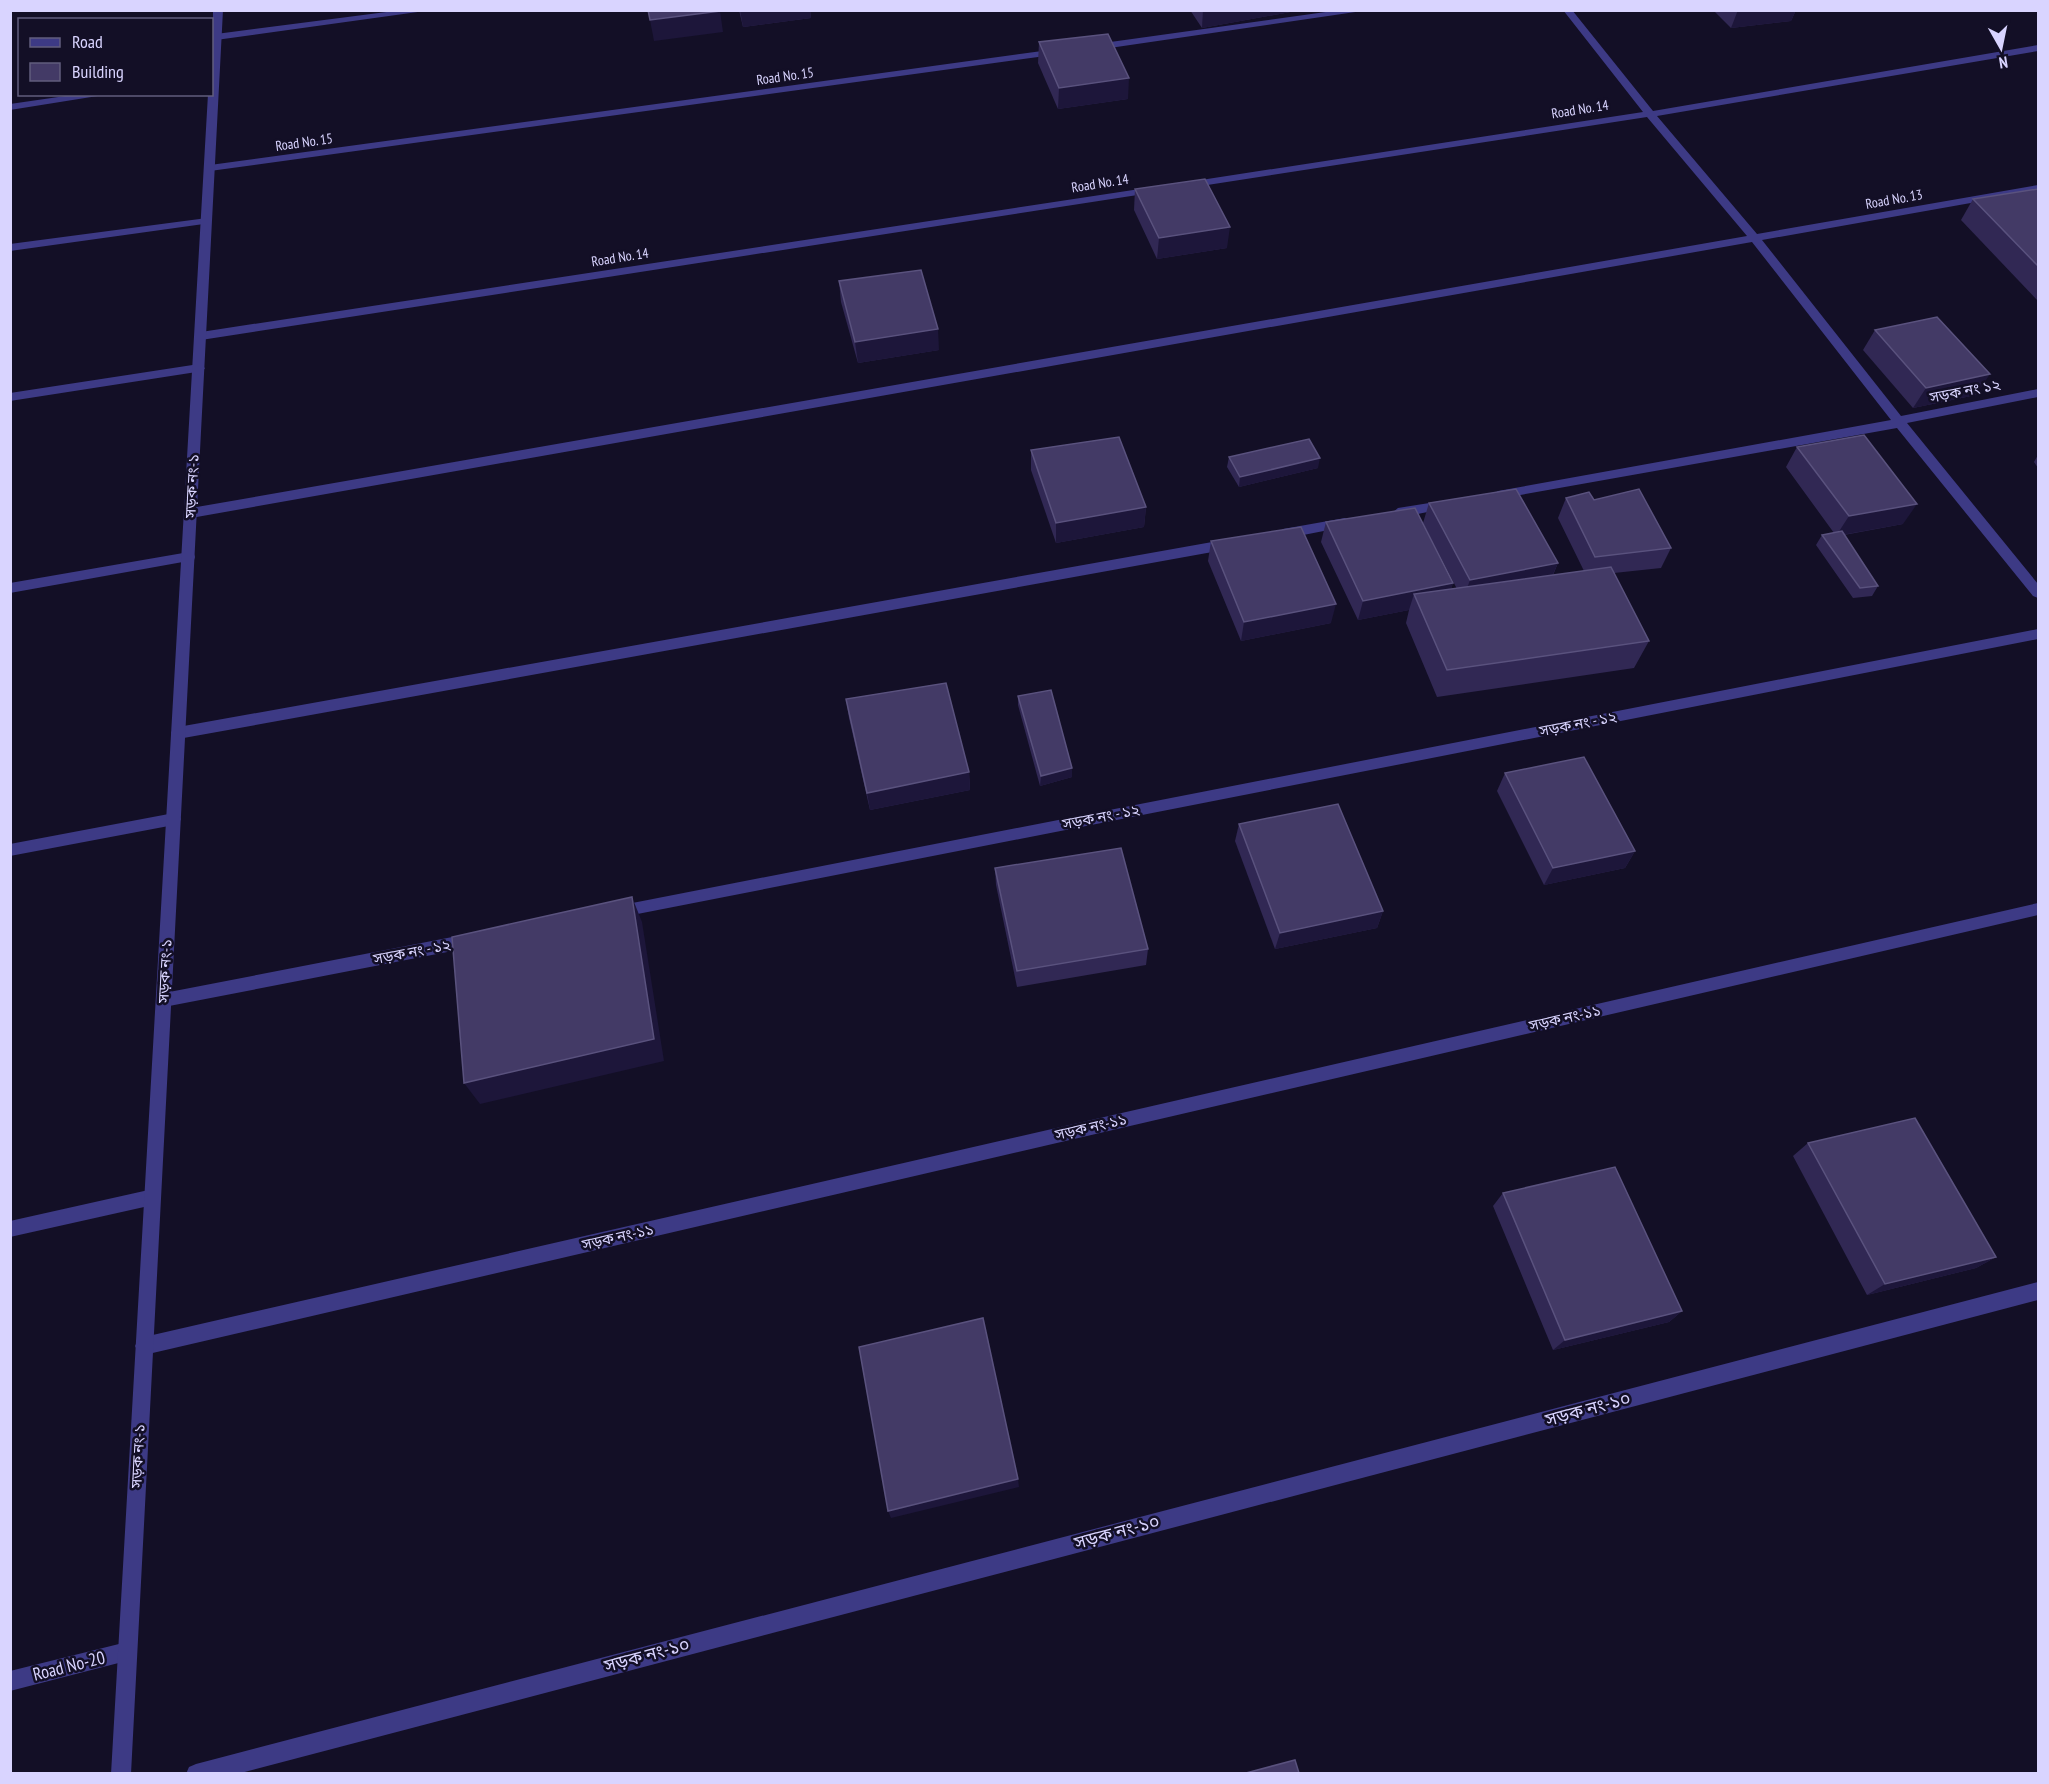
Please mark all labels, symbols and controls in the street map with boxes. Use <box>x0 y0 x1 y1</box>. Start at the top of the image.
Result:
legend <box>18 18 213 96</box>
north arrow <box>1971 18 2031 78</box>
text: Road <box>72 30 103 53</box>
text: N <box>1998 52 2009 73</box>
text: Building <box>72 60 124 83</box>
street label: Road No. 15 <box>755 63 815 89</box>
street label: Road No. 14 <box>1550 96 1611 122</box>
street label: Road No. 15 <box>274 129 334 155</box>
street label: Road No. 14 <box>1070 170 1131 196</box>
street label: Road No. 13 <box>1864 185 1924 213</box>
street label: Road No. 14 <box>590 244 651 270</box>
street label: সড়ক নং ১২ <box>1927 374 2002 407</box>
street label: সড়ক নং-১ <box>180 453 203 520</box>
street label: সড়ক নং - ১২ <box>1537 707 1618 740</box>
street label: সড়ক নং - ১২ <box>1060 800 1141 833</box>
street label: সড়ক নং - ১২ <box>371 935 452 968</box>
street label: সড়ক নং-১ <box>153 938 176 1005</box>
street label: সড়ক নং-১১ <box>1526 1000 1603 1035</box>
street label: সড়ক নং-১১ <box>1052 1109 1129 1144</box>
street label: সড়ক নং-১১ <box>579 1219 656 1254</box>
street label: সড়ক নং-১০ <box>1542 1386 1633 1431</box>
street label: সড়ক নং-১ <box>126 1423 149 1490</box>
street label: সড়ক নং-১০ <box>1071 1509 1162 1554</box>
street label: সড়ক নং-১০ <box>601 1632 692 1677</box>
street label: Road No-20 <box>30 1645 107 1686</box>

